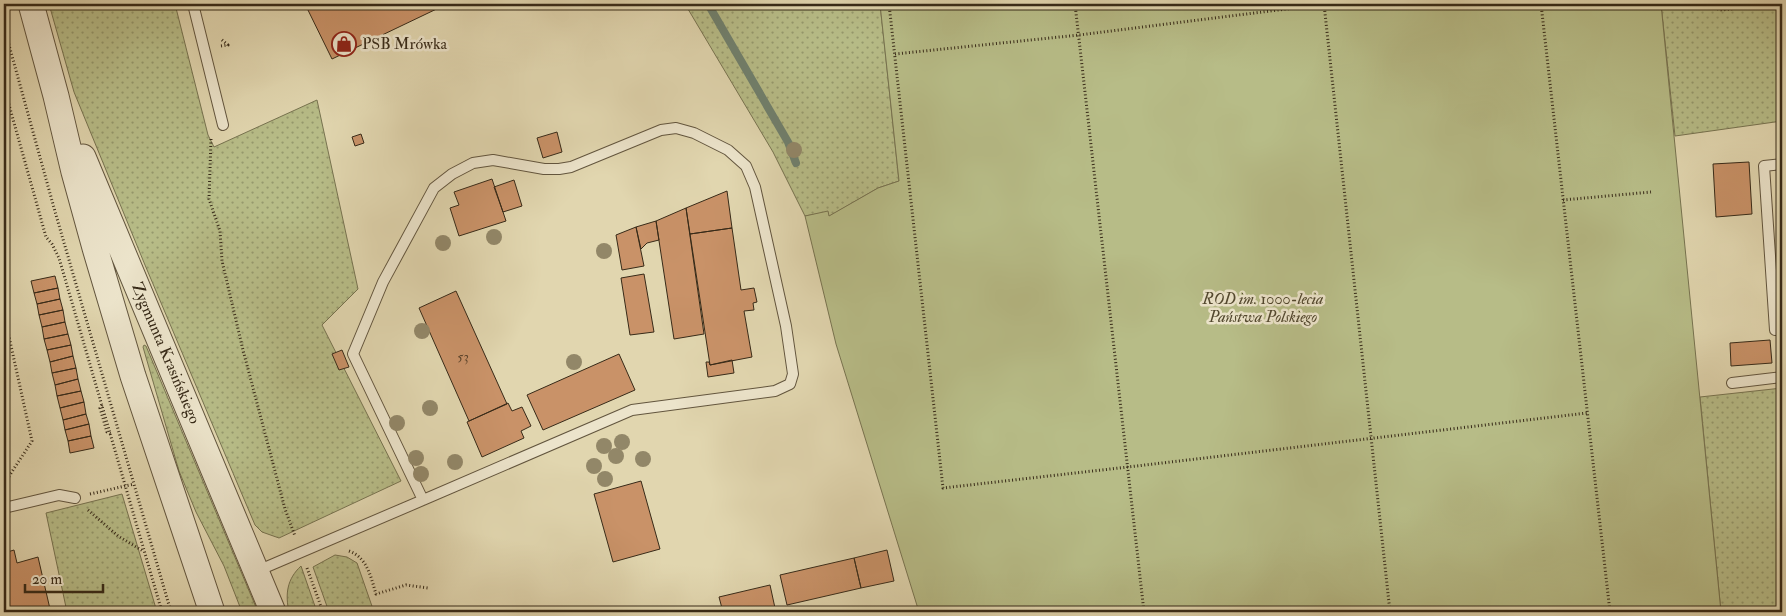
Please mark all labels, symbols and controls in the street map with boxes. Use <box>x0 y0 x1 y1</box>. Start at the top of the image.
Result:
shop icon: PSB Mrówka <box>331 31 357 57</box>
place label: PSB Mrówka <box>362 34 447 54</box>
street label: Zygmunta Krasińskiego <box>127 279 205 427</box>
park label: ROD im. 1000-lecia Państwa Polskiego <box>1202 289 1323 327</box>
house number: 53 <box>457 348 469 365</box>
scale bar <box>25 561 102 593</box>
text: 20 m <box>32 570 62 589</box>

